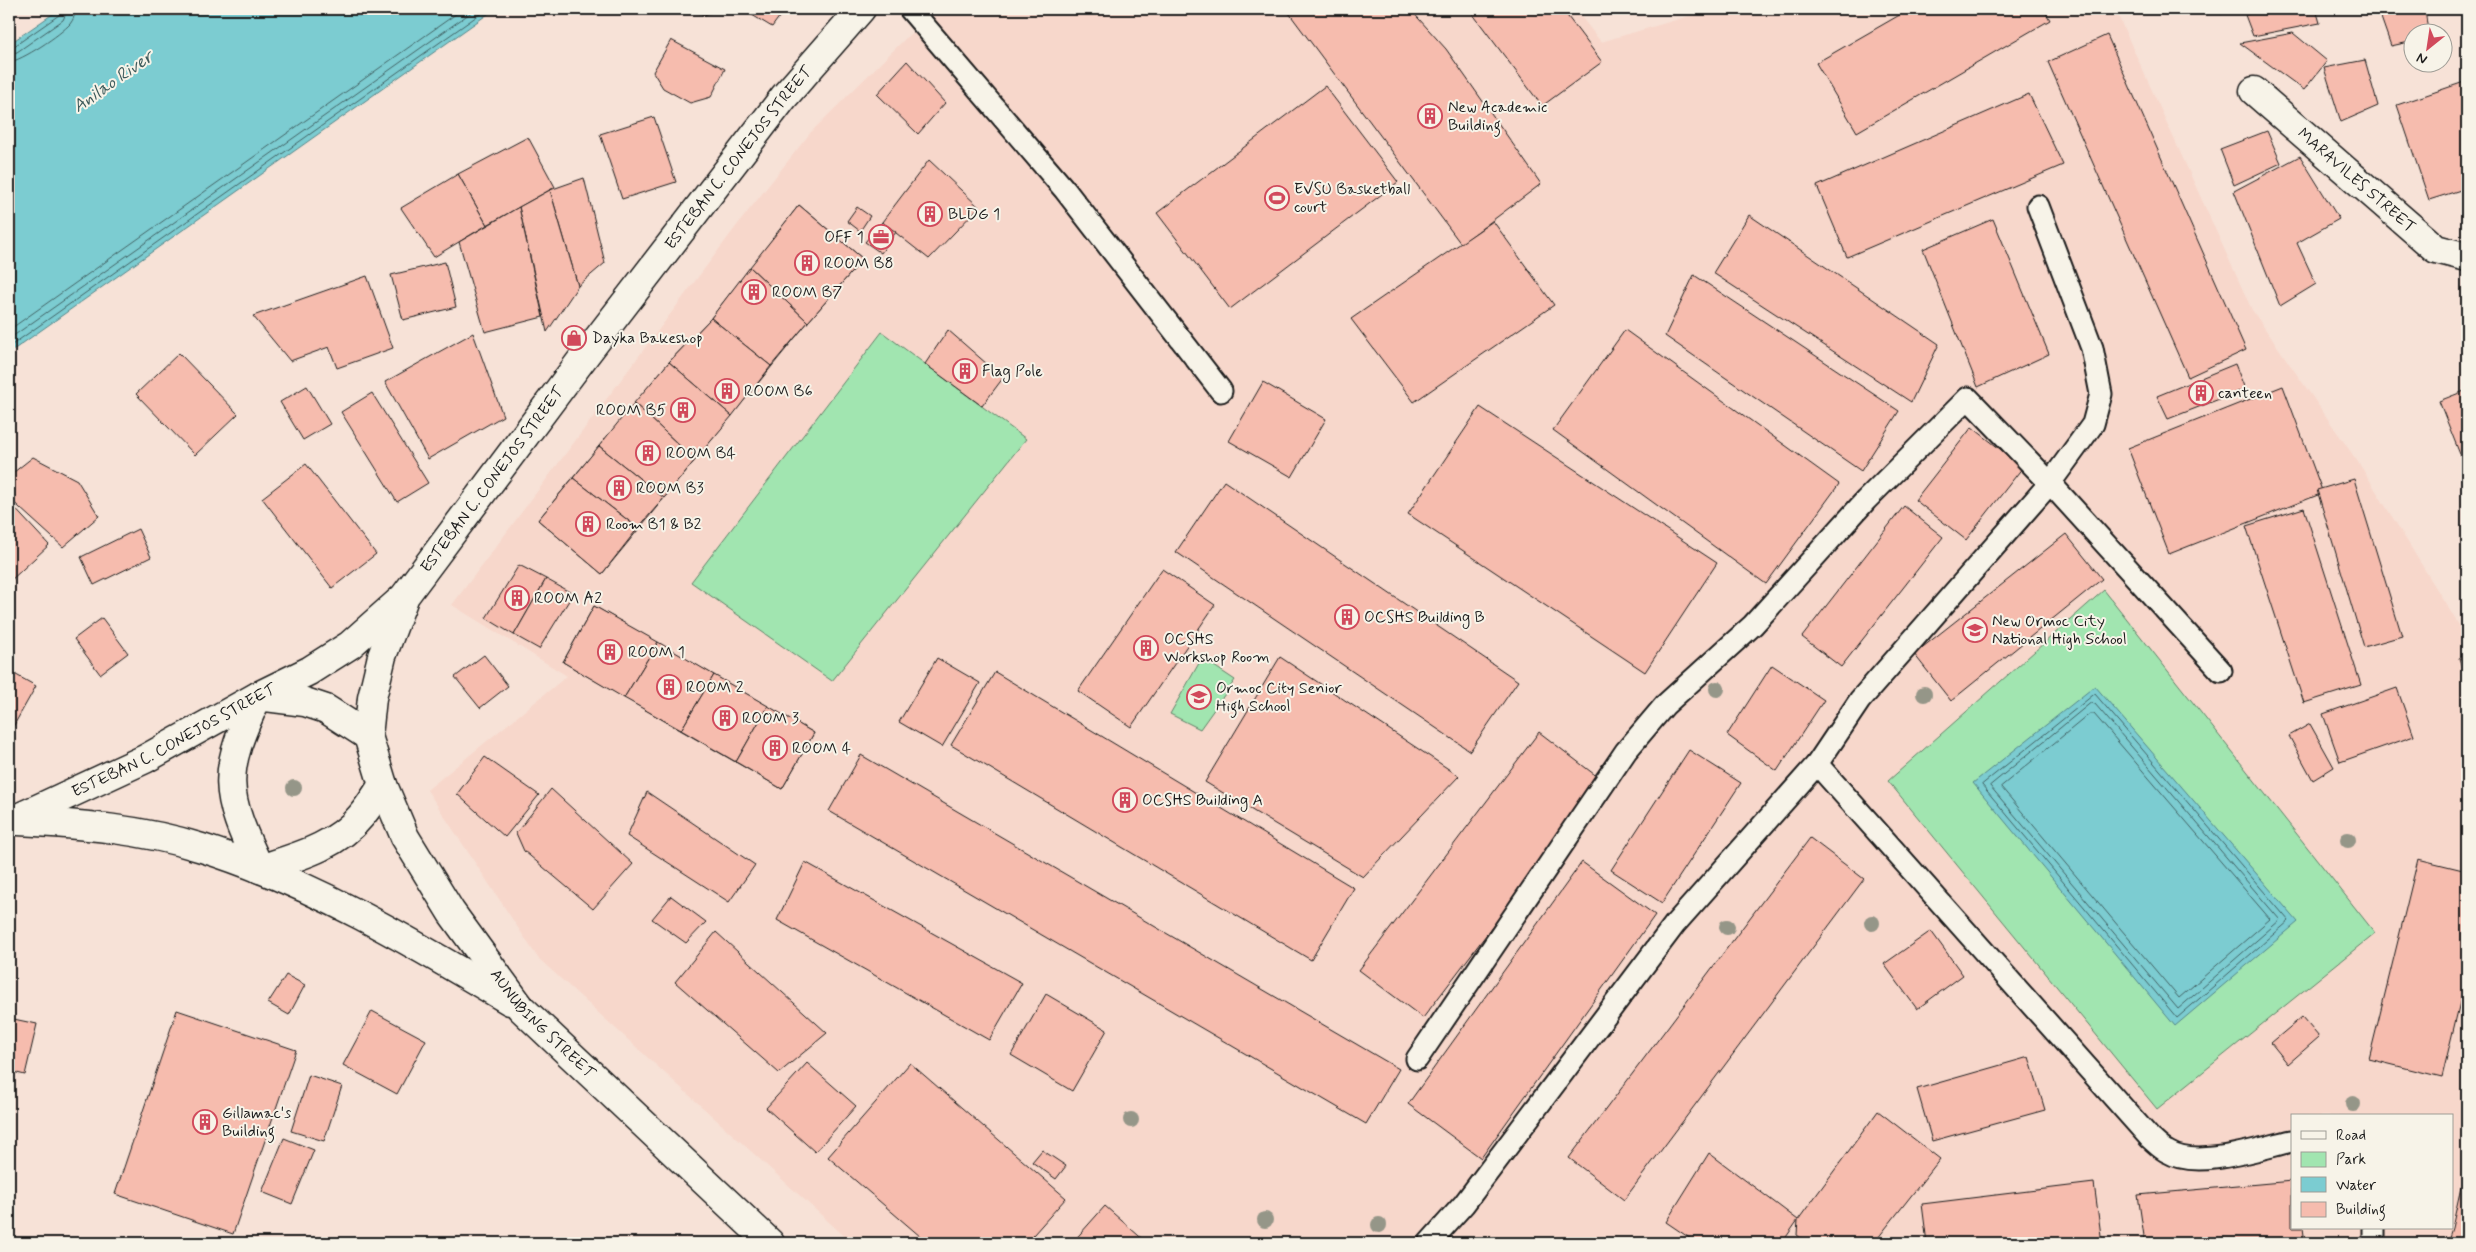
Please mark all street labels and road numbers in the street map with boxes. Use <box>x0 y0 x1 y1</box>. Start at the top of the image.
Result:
street label: ESTEBAN C. CONEJOS STREET <box>660 61 818 254</box>
street label: MARAVILES STREET <box>2293 123 2420 237</box>
street label: ESTEBAN C. CONEJOS STREET <box>416 381 569 577</box>
street label: ESTEBAN C. CONEJOS STREET <box>68 678 280 802</box>
street label: AUNUBING STREET <box>485 965 601 1084</box>

